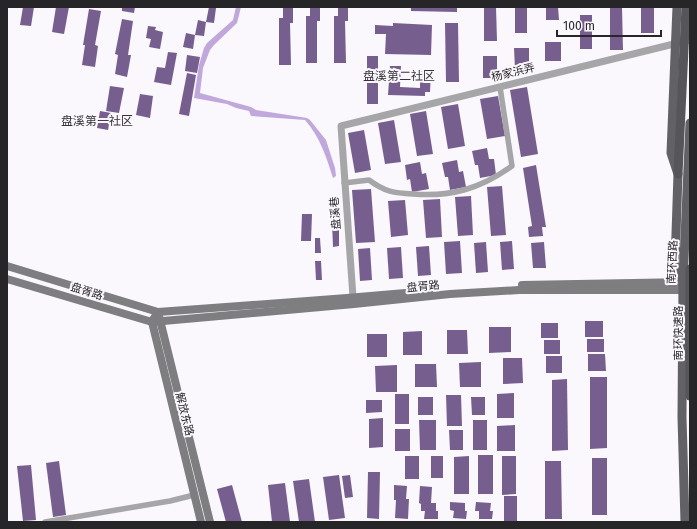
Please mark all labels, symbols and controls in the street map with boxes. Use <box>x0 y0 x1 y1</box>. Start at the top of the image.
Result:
scale bar <box>557 12 661 38</box>
text: 100 m <box>563 19 595 33</box>
street label: 杨家浜弄 <box>490 61 536 84</box>
district label: 盘溪第二社区 <box>363 69 435 83</box>
district label: 盘溪第一社区 <box>61 114 133 128</box>
street label: 盘溪巷 <box>328 196 343 230</box>
street label: 南环西路 <box>665 240 680 284</box>
street label: 盘胥路 <box>406 278 440 295</box>
street label: 盘胥路 <box>69 280 105 303</box>
street label: 南环快速路 <box>672 306 685 361</box>
street label: 解放东路 <box>173 391 196 437</box>

